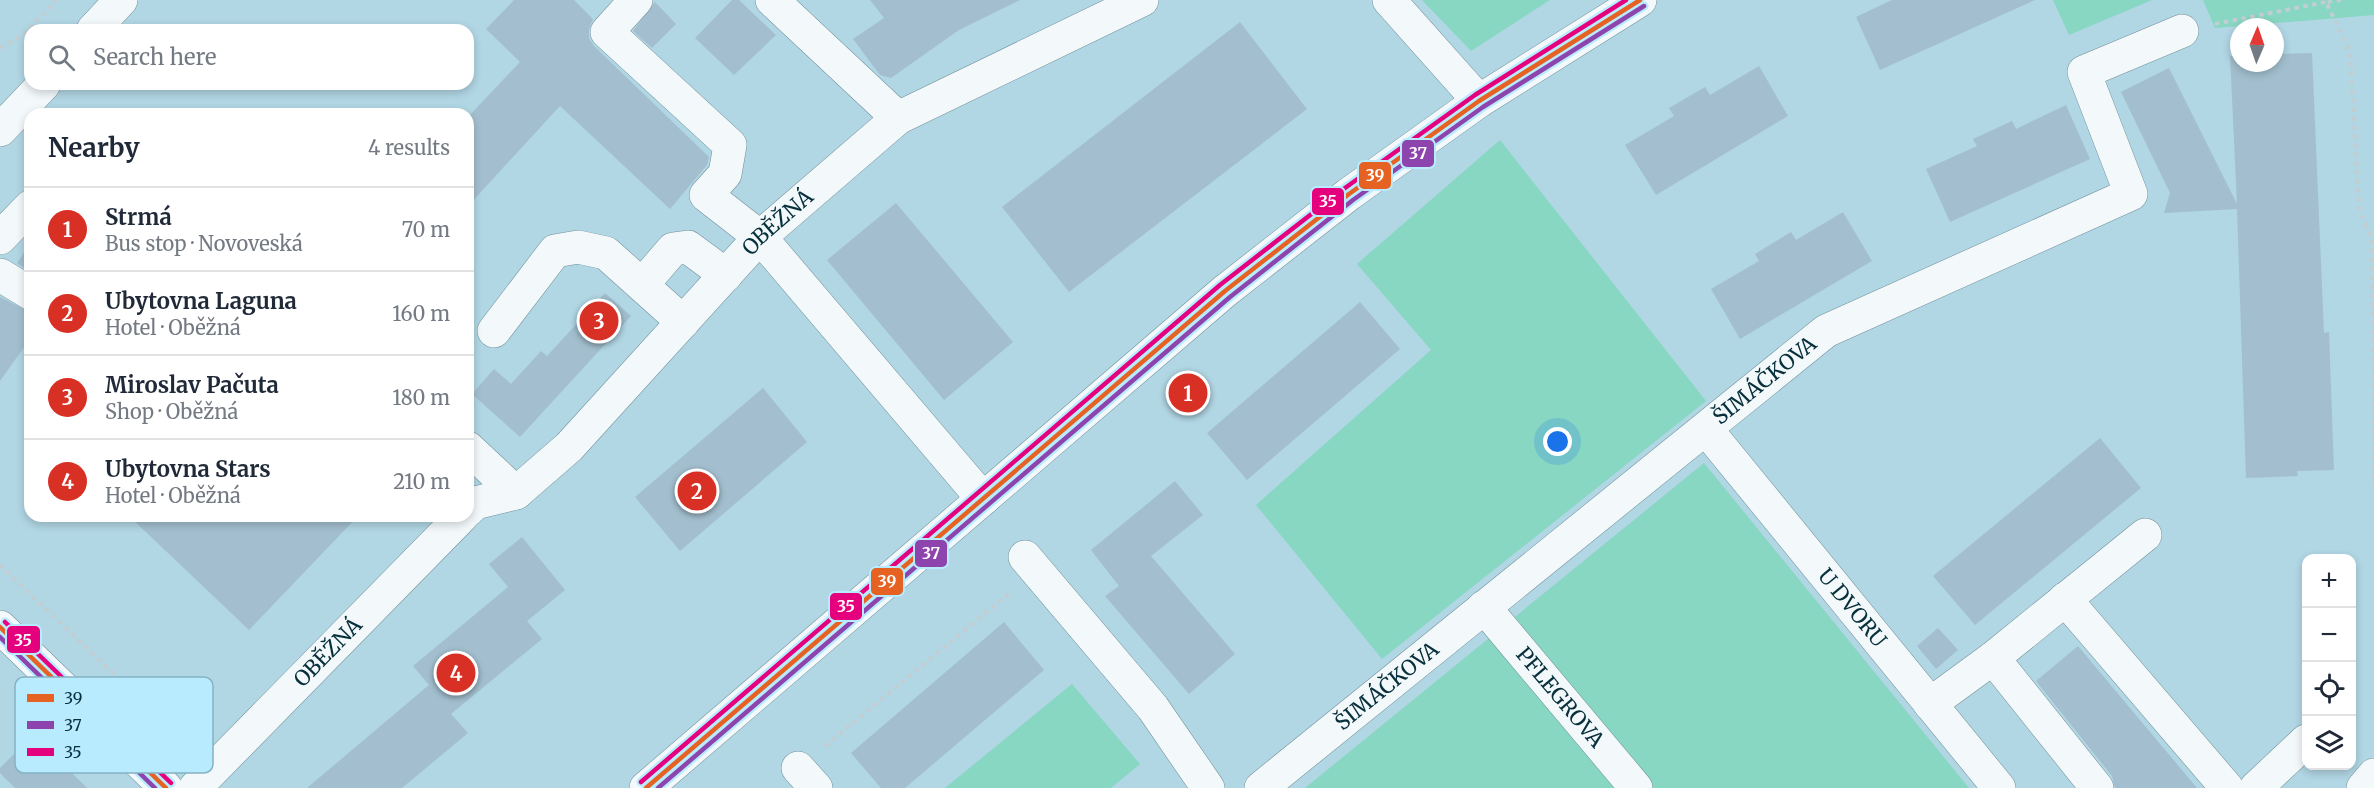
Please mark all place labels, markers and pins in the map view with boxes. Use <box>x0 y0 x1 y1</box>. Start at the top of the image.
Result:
pin: 3 <box>580 298 618 344</box>
pin: 1 <box>1168 370 1208 416</box>
pin: 2 <box>678 468 716 514</box>
pin: 4 <box>436 650 476 696</box>

